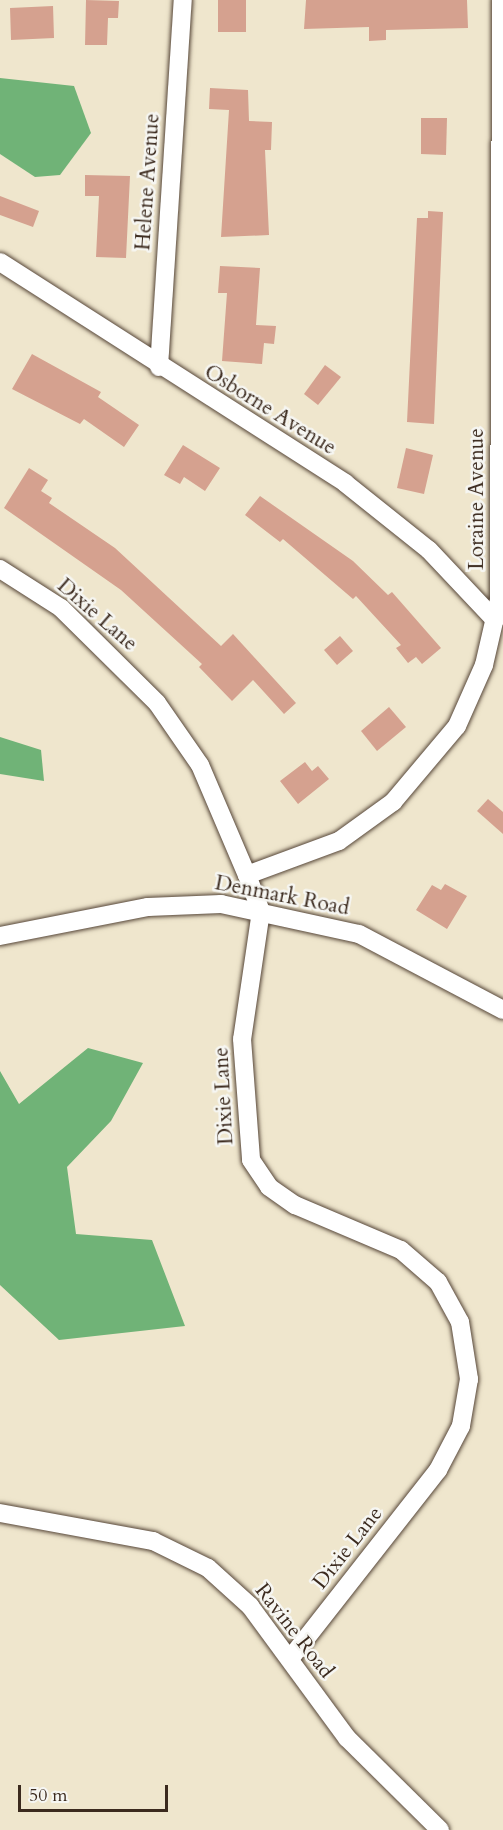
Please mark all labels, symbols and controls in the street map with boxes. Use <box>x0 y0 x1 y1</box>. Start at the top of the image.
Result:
street label: Helene Avenue <box>131 113 165 251</box>
street label: Osborne Avenue <box>199 359 341 461</box>
street label: Loraine Avenue <box>464 428 490 570</box>
street label: Dixie Lane <box>52 573 142 657</box>
street label: Denmark Road <box>213 871 351 921</box>
street label: Dixie Lane <box>209 1047 239 1145</box>
street label: Dixie Lane <box>308 1502 388 1594</box>
street label: Ravine Road <box>249 1579 339 1683</box>
scale bar <box>21 1773 171 1811</box>
text: 50 m <box>29 1783 68 1808</box>

